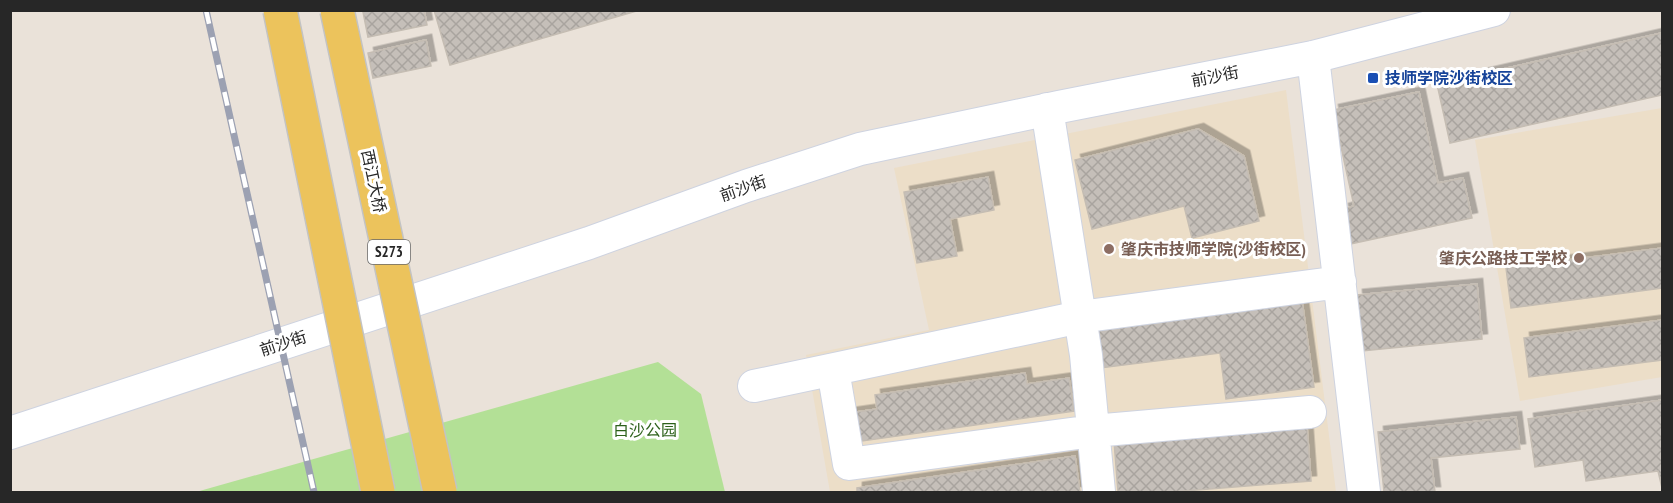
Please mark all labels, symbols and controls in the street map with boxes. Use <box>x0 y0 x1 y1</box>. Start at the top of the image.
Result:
street label: 前沙街 <box>1190 62 1240 90</box>
place label: 技师学院沙街校区 <box>1385 68 1513 88</box>
marker: 技师学院沙街校区 <box>1366 71 1380 85</box>
street label: 西江大桥 <box>358 148 390 214</box>
street label: 前沙街 <box>717 171 769 205</box>
place label: 肇庆市技师学院(沙街校区) <box>1121 239 1306 259</box>
road number: S273 <box>368 240 410 264</box>
marker: 肇庆市技师学院(沙街校区) <box>1102 242 1116 256</box>
place label: 肇庆公路技工学校 <box>1439 248 1568 268</box>
marker: 肇庆公路技工学校 <box>1572 251 1586 265</box>
street label: 前沙街 <box>257 326 309 360</box>
park label: 白沙公园 <box>613 420 677 440</box>

